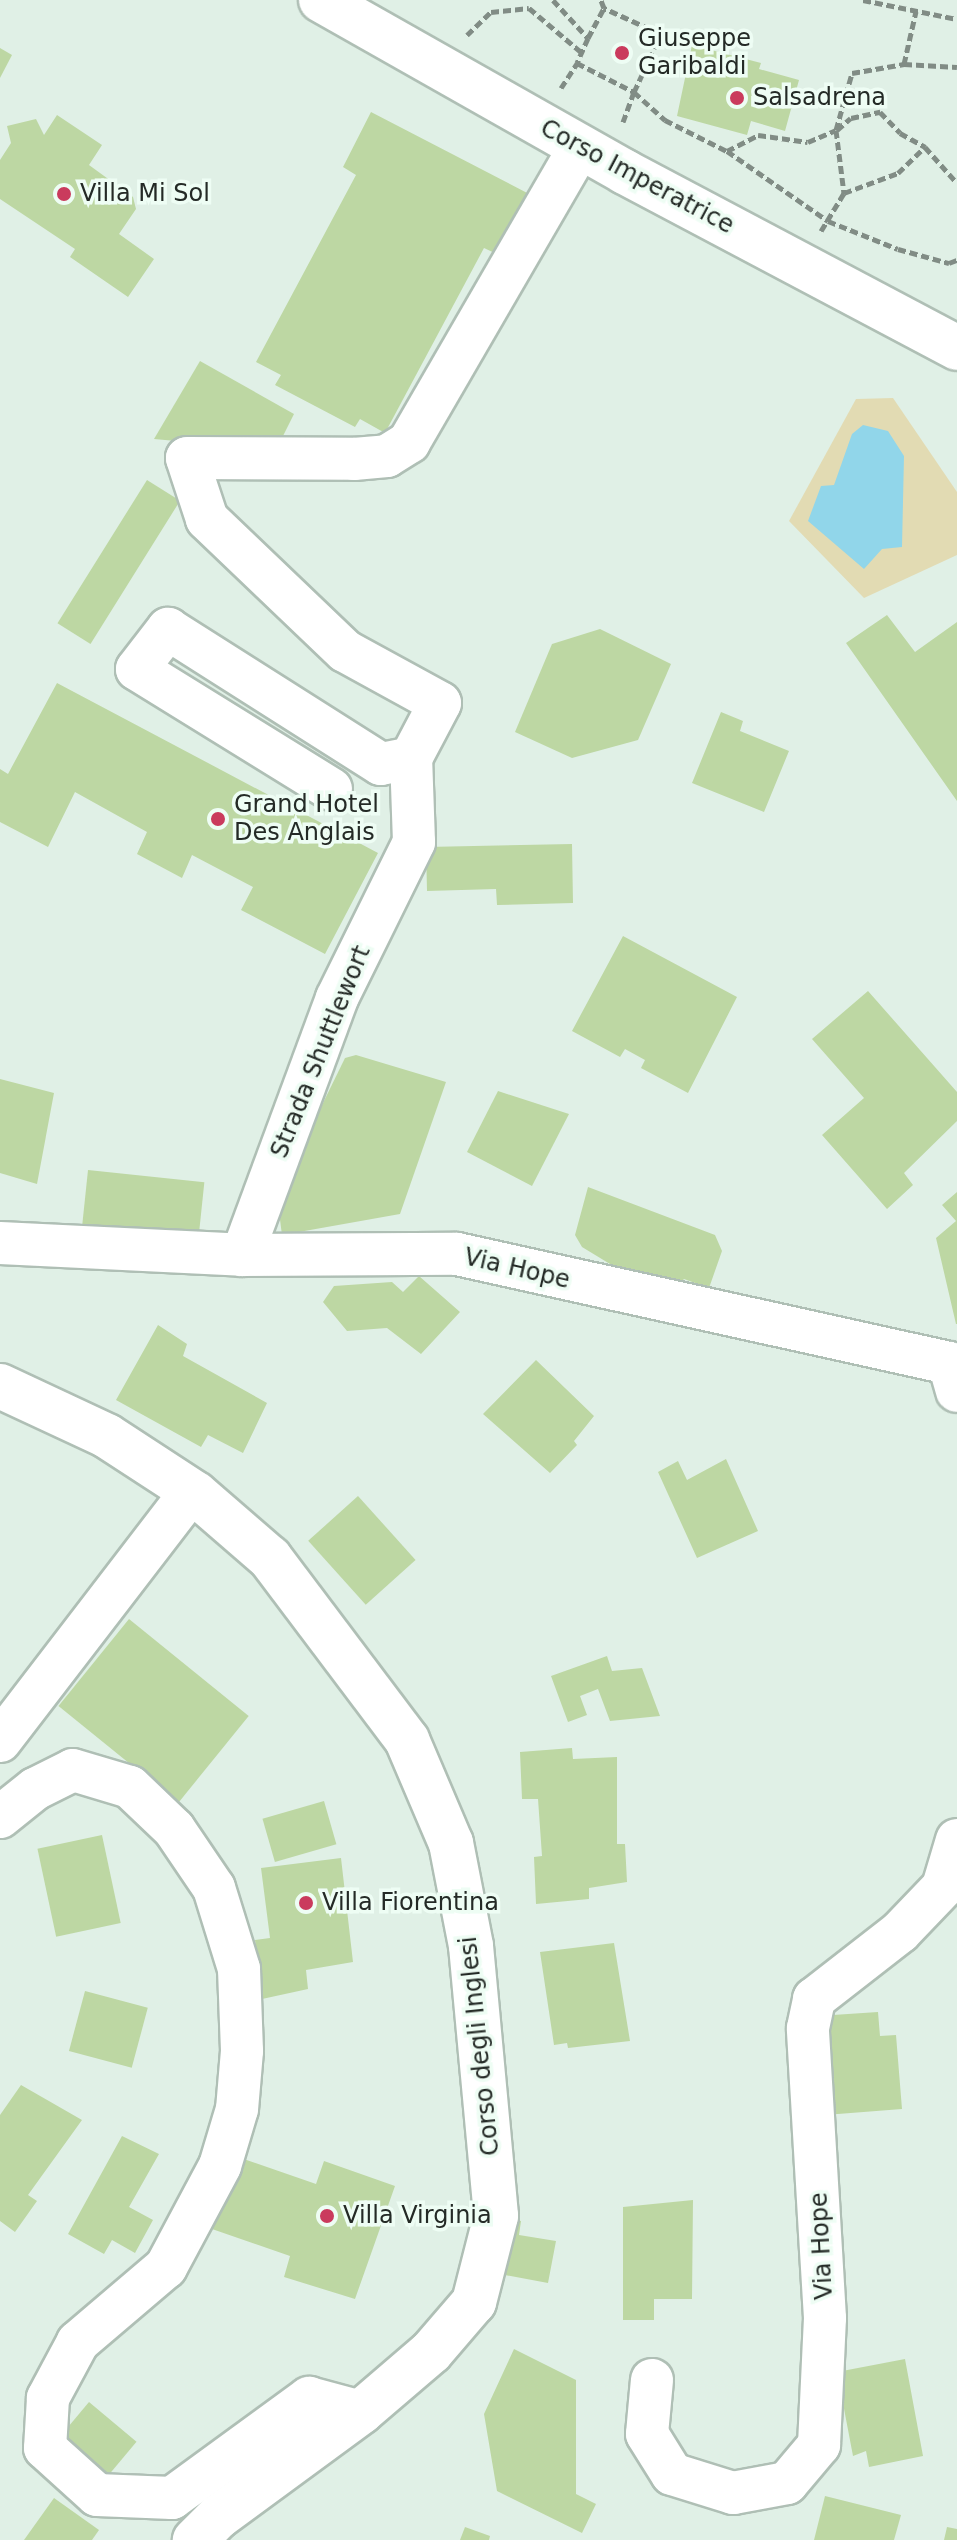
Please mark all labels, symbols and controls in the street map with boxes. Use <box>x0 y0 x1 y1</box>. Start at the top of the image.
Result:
place label: Giuseppe Garibaldi <box>638 25 751 81</box>
marker: Giuseppe Garibaldi <box>613 44 631 62</box>
place label: Salsadrena <box>753 84 886 112</box>
marker: Salsadrena <box>728 89 746 107</box>
street label: Corso Imperatrice <box>535 114 739 240</box>
place label: Villa Mi Sol <box>80 180 210 208</box>
marker: Villa Mi Sol <box>55 185 73 203</box>
place label: Grand Hotel Des Anglais <box>234 791 379 847</box>
marker: Grand Hotel Des Anglais <box>209 810 227 828</box>
street label: Strada Shuttlewort <box>265 942 377 1162</box>
street label: Via Hope <box>461 1243 573 1295</box>
place label: Villa Fiorentina <box>322 1889 499 1917</box>
marker: Villa Fiorentina <box>297 1894 315 1912</box>
street label: Corso degli Inglesi <box>454 1935 506 2157</box>
street label: Via Hope <box>805 2192 839 2300</box>
place label: Villa Virginia <box>343 2202 492 2230</box>
marker: Villa Virginia <box>318 2207 336 2225</box>

